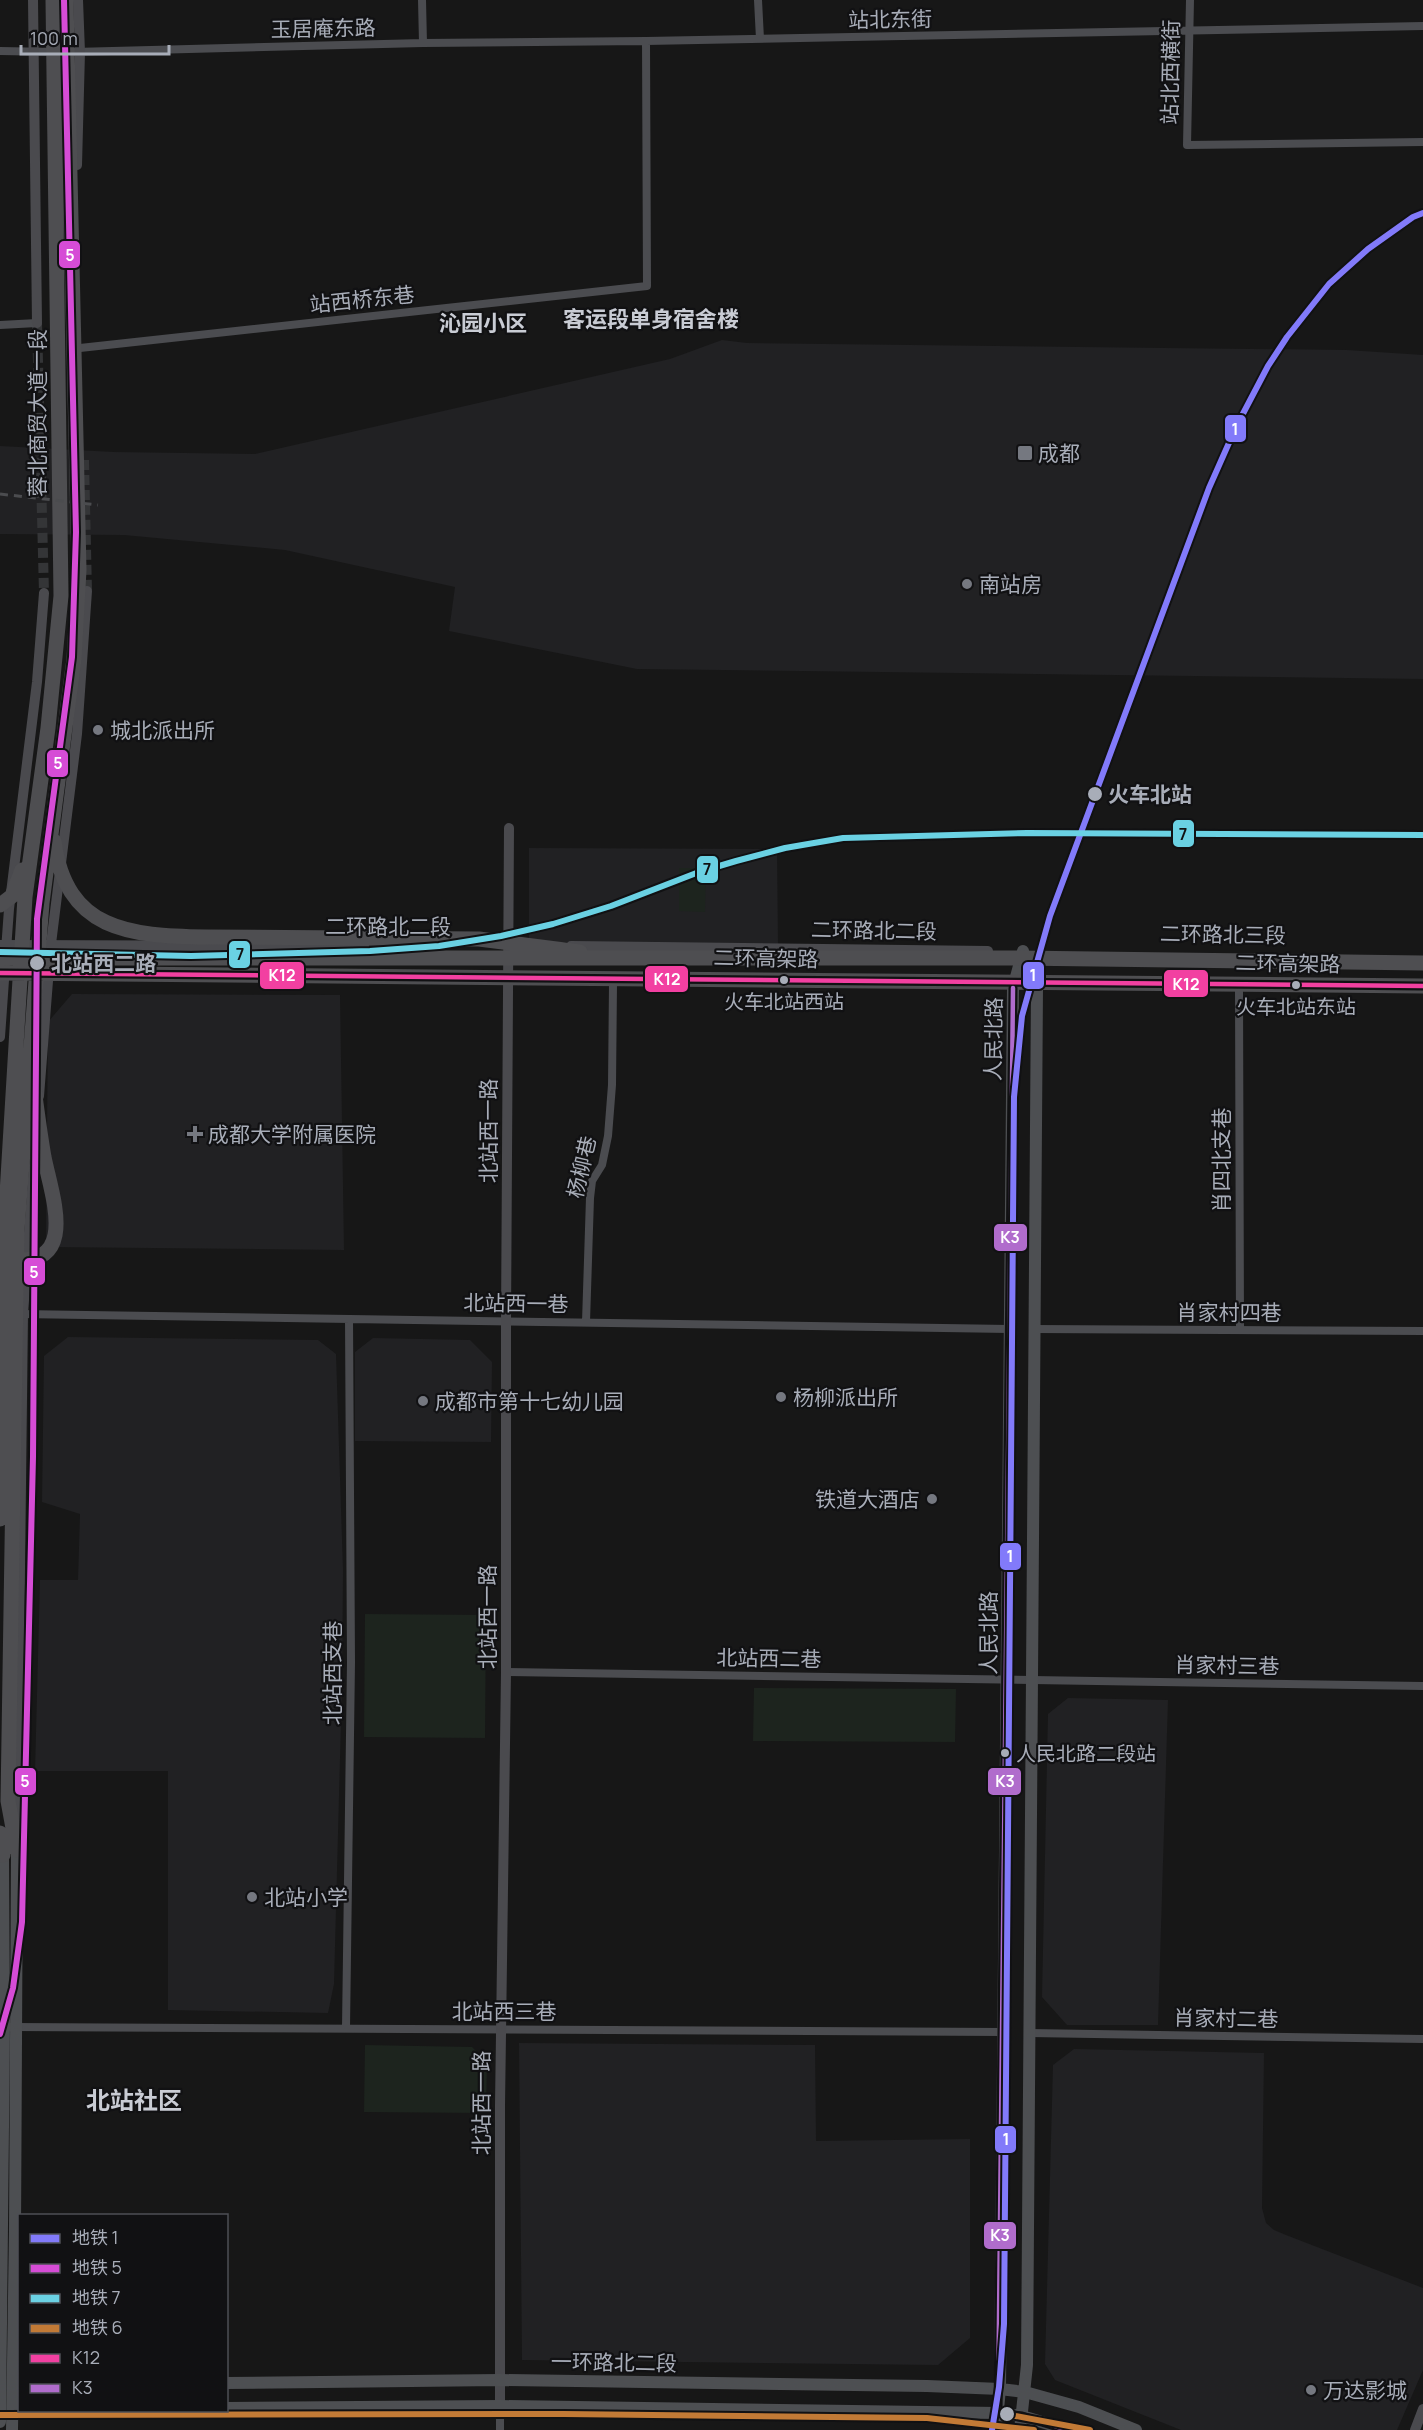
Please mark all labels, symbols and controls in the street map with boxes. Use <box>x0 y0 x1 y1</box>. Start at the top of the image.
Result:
street label: 站北东街 <box>848 4 932 34</box>
street label: 玉居庵东路 <box>270 13 376 43</box>
scale bar <box>21 18 170 56</box>
street label: 站北西横街 <box>1155 19 1185 125</box>
text: 100 m <box>30 26 78 50</box>
line badge: 5 <box>58 240 81 269</box>
text: 5 <box>65 244 75 266</box>
street label: 站西桥东巷 <box>308 280 416 318</box>
district label: 客运段单身宿舍楼 <box>563 304 739 334</box>
district label: 沁园小区 <box>439 308 527 338</box>
street label: 蓉北商贸大道一段 <box>23 329 51 497</box>
line badge: 1 <box>1224 414 1247 443</box>
text: 1 <box>1231 418 1239 440</box>
place label: 成都 <box>1038 439 1080 467</box>
marker: 成都 <box>1016 444 1034 462</box>
place label: 南站房 <box>979 570 1042 598</box>
marker: 南站房 <box>960 577 974 591</box>
place label: 城北派出所 <box>110 716 215 744</box>
marker: 城北派出所 <box>91 723 105 737</box>
line badge: 5 <box>46 749 69 778</box>
text: 5 <box>53 752 63 774</box>
place label: 火车北站 <box>1108 780 1192 808</box>
marker: 火车北站 <box>1086 785 1104 803</box>
line badge: 7 <box>1172 819 1195 848</box>
text: 7 <box>1179 823 1187 845</box>
line badge: 7 <box>696 855 719 884</box>
text: 7 <box>703 858 711 880</box>
street label: 二环路北二段 <box>325 912 451 940</box>
street label: 二环路北二段 <box>811 915 937 945</box>
street label: 二环路北三段 <box>1160 919 1286 949</box>
line badge: 7 <box>228 940 251 969</box>
text: 7 <box>236 943 244 965</box>
street label: 二环高架路 <box>713 943 819 973</box>
street label: 二环高架路 <box>1235 948 1341 978</box>
place label: 北站西二路 <box>51 949 156 977</box>
marker: 北站西二路 <box>28 954 46 972</box>
line badge: K12 <box>259 961 305 990</box>
line badge: 1 <box>1022 961 1045 990</box>
text: K12 <box>269 964 295 986</box>
text: 1 <box>1029 964 1037 986</box>
line badge: K12 <box>644 965 689 993</box>
text: K12 <box>654 968 680 990</box>
line badge: K12 <box>1163 969 1209 998</box>
text: K12 <box>1173 973 1199 995</box>
marker: 火车北站西站 <box>778 974 790 986</box>
marker: 火车北站东站 <box>1290 979 1302 991</box>
place label: 火车北站西站 <box>724 988 844 1015</box>
place label: 火车北站东站 <box>1236 993 1356 1020</box>
street label: 人民北路 <box>978 997 1008 1081</box>
street label: 北站西一路 <box>474 1079 502 1184</box>
street label: 肖四北支巷 <box>1207 1108 1235 1213</box>
place label: 成都大学附属医院 <box>208 1120 376 1148</box>
marker: 成都大学附属医院 <box>186 1125 204 1143</box>
street label: 杨柳巷 <box>560 1133 602 1201</box>
line badge: K3 <box>993 1223 1028 1252</box>
text: K3 <box>1000 1226 1020 1248</box>
line badge: 5 <box>23 1257 46 1286</box>
text: 5 <box>29 1261 39 1283</box>
street label: 北站西一巷 <box>463 1288 569 1318</box>
street label: 肖家村四巷 <box>1177 1298 1282 1326</box>
place label: 杨柳派出所 <box>793 1383 898 1411</box>
place label: 成都市第十七幼儿园 <box>435 1387 624 1415</box>
marker: 杨柳派出所 <box>774 1390 788 1404</box>
marker: 成都市第十七幼儿园 <box>416 1394 430 1408</box>
place label: 铁道大酒店 <box>815 1485 920 1513</box>
marker: 铁道大酒店 <box>925 1492 939 1506</box>
line badge: 1 <box>999 1542 1022 1571</box>
text: 1 <box>1006 1545 1014 1567</box>
street label: 北站西一路 <box>473 1565 501 1670</box>
street label: 人民北路 <box>974 1591 1002 1675</box>
street label: 北站西支巷 <box>318 1621 346 1726</box>
street label: 北站西二巷 <box>716 1643 822 1673</box>
street label: 肖家村三巷 <box>1174 1650 1280 1680</box>
place label: 人民北路二段站 <box>1016 1740 1156 1767</box>
marker: 人民北路二段站 <box>999 1747 1011 1759</box>
line badge: 5 <box>14 1767 37 1796</box>
line badge: K3 <box>987 1767 1022 1796</box>
text: 5 <box>20 1770 30 1792</box>
text: K3 <box>995 1770 1015 1792</box>
place label: 北站小学 <box>264 1883 348 1911</box>
marker: 北站小学 <box>245 1890 259 1904</box>
street label: 北站西三巷 <box>452 1997 557 2025</box>
street label: 肖家村二巷 <box>1173 2003 1279 2033</box>
street label: 北站西一路 <box>467 2051 495 2156</box>
district label: 北站社区 <box>86 2083 182 2116</box>
line badge: 1 <box>994 2125 1017 2154</box>
text: 1 <box>1002 2128 1010 2150</box>
legend <box>18 2214 228 2412</box>
line badge: K3 <box>983 2221 1017 2250</box>
text: K3 <box>990 2224 1010 2246</box>
text: 地铁 1 <box>72 2225 119 2249</box>
text: 地铁 5 <box>72 2255 122 2279</box>
text: 地铁 7 <box>72 2285 121 2309</box>
text: 地铁 6 <box>72 2315 123 2339</box>
text: K12 <box>72 2345 100 2369</box>
street label: 一环路北二段 <box>551 2347 677 2377</box>
text: K3 <box>72 2375 93 2399</box>
place label: 万达影城 <box>1323 2376 1407 2404</box>
marker: 万达影城 <box>1304 2383 1318 2397</box>
unlabelled marker <box>998 2405 1016 2423</box>

